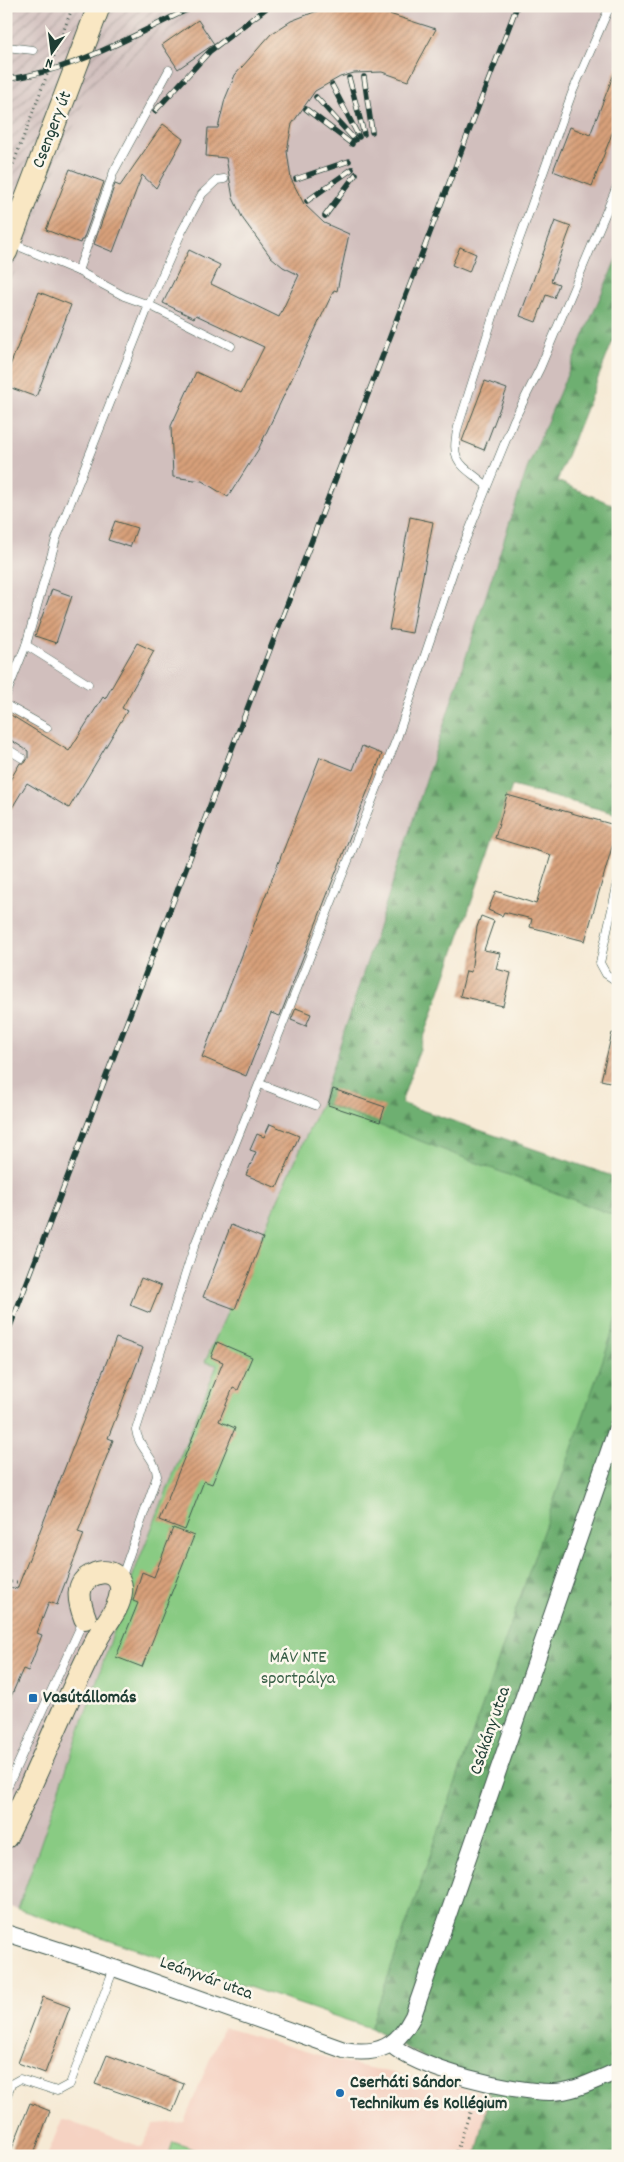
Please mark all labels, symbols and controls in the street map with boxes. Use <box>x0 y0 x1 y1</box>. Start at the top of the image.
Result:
north arrow <box>28 28 78 78</box>
text: N <box>43 52 55 73</box>
street label: Csengery út <box>27 87 79 172</box>
park label: MÁV NTE sportpálya <box>261 1646 336 1692</box>
street label: Csákány utca <box>464 1683 518 1778</box>
place label: Vasútállomás <box>43 1686 137 1711</box>
marker: Vasútállomás <box>27 1692 39 1704</box>
street label: Leányvár utca <box>156 1951 256 2008</box>
place label: Cserháti Sándor Technikum és Kollégium <box>350 2071 507 2117</box>
marker: Cserháti Sándor Technikum és Kollégium <box>334 2087 346 2099</box>

